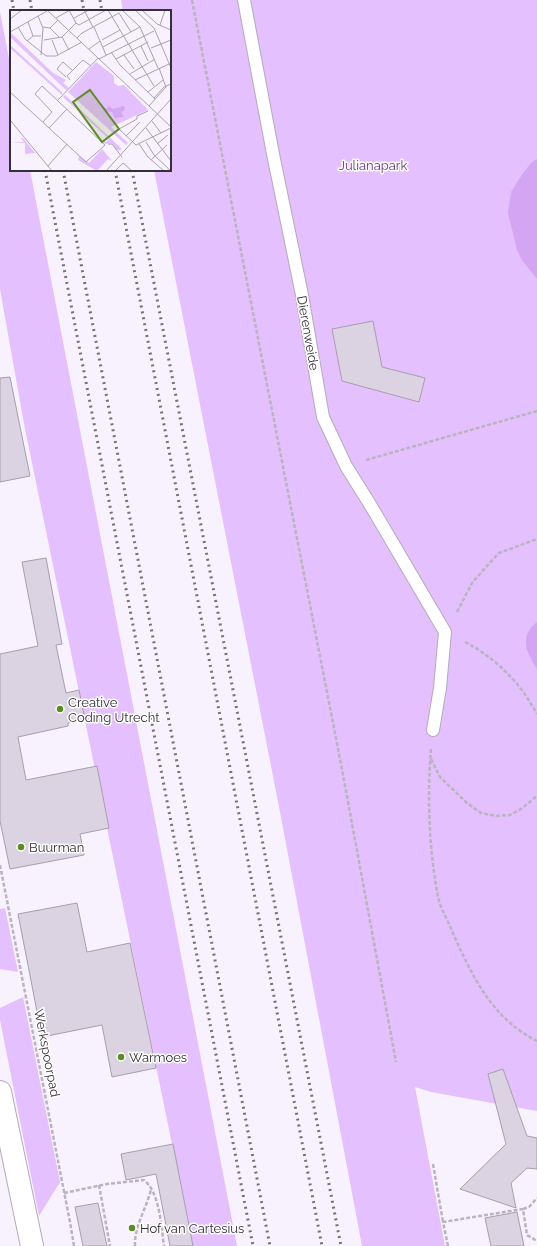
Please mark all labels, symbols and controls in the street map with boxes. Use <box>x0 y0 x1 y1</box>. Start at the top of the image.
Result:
inset map <box>10 10 171 171</box>
park label: Julianapark <box>339 158 407 173</box>
street label: Dierenweide <box>294 294 322 372</box>
place label: Creative Coding Utrecht <box>68 695 160 725</box>
marker: Creative Coding Utrecht <box>55 704 65 714</box>
place label: Buurman <box>29 840 84 855</box>
marker: Buurman <box>16 842 26 852</box>
street label: Werkspoorpad <box>31 1008 63 1098</box>
place label: Warmoes <box>129 1050 187 1065</box>
marker: Warmoes <box>116 1052 126 1062</box>
place label: Hof van Cartesius <box>140 1221 244 1236</box>
marker: Hof van Cartesius <box>127 1223 137 1233</box>

